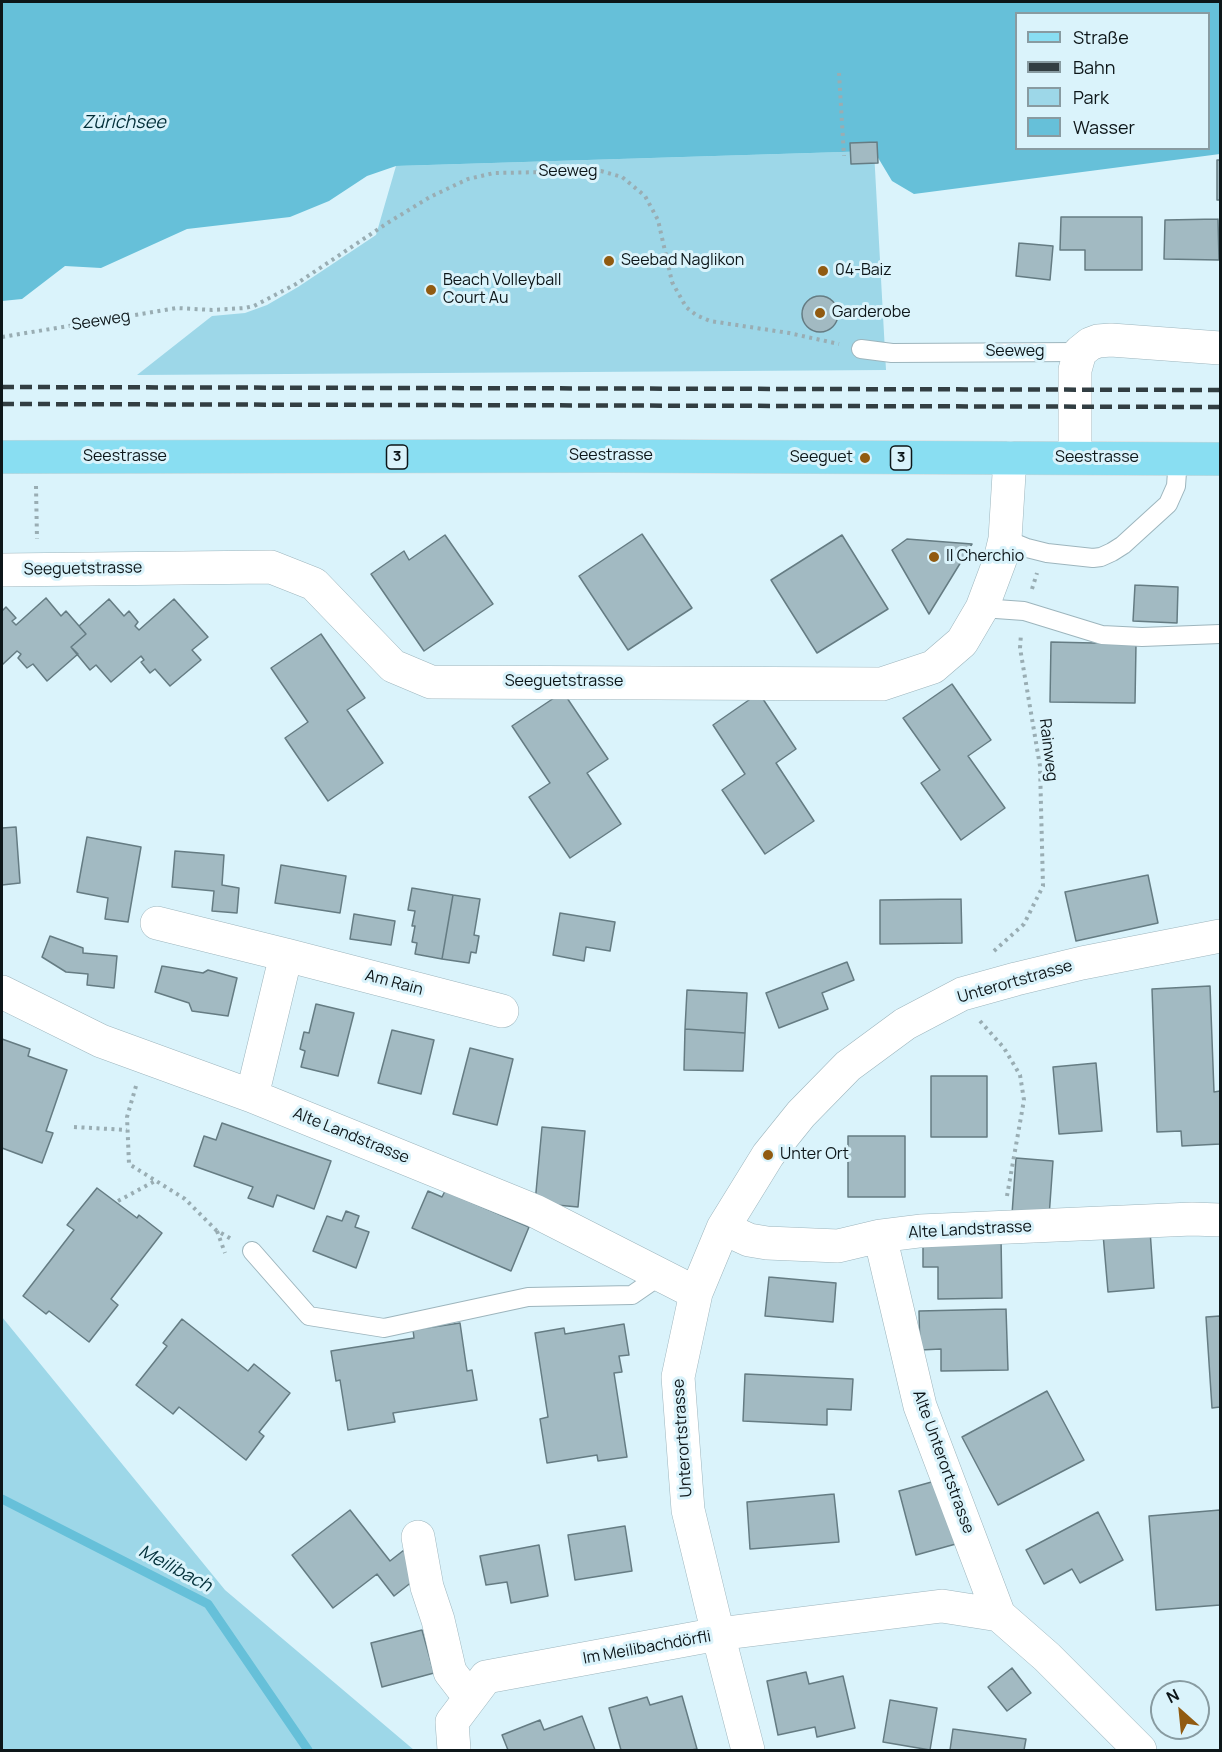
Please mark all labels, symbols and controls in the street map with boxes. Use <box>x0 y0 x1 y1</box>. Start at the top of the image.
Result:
legend <box>1015 12 1210 150</box>
text: Straße <box>1073 25 1129 49</box>
text: Bahn <box>1073 55 1115 79</box>
text: Park <box>1073 85 1109 109</box>
water label: Zürichsee <box>82 112 166 134</box>
text: Wasser <box>1073 115 1135 139</box>
street label: Seeweg <box>538 162 598 182</box>
place label: Seebad Naglikon <box>621 251 744 271</box>
marker: Seebad Naglikon <box>602 254 616 268</box>
place label: 04-Baiz <box>835 261 892 281</box>
marker: 04-Baiz <box>816 264 830 278</box>
place label: Beach Volleyball Court Au <box>443 271 562 309</box>
marker: Beach Volleyball Court Au <box>424 283 438 297</box>
place label: Garderobe <box>832 303 911 323</box>
marker: Garderobe <box>813 306 827 320</box>
street label: Seeweg <box>70 307 132 335</box>
street label: Seeweg <box>985 342 1045 362</box>
road number: 3 <box>386 445 408 469</box>
street label: Seestrasse <box>569 446 653 466</box>
road number: 3 <box>890 446 912 470</box>
street label: Seestrasse <box>83 447 167 467</box>
place label: Seeguet <box>790 448 853 468</box>
street label: Seestrasse <box>1055 448 1139 468</box>
marker: Seeguet <box>858 451 872 465</box>
place label: Il Cherchio <box>946 547 1024 567</box>
marker: Il Cherchio <box>927 550 941 564</box>
street label: Seeguetstrasse <box>24 558 142 580</box>
street label: Seeguetstrasse <box>505 672 623 692</box>
street label: Rainweg <box>1035 718 1061 782</box>
street label: Unterortstrasse <box>955 956 1075 1008</box>
street label: Am Rain <box>363 966 425 1000</box>
street label: Alte Landstrasse <box>290 1104 412 1168</box>
place label: Unter Ort <box>780 1145 849 1165</box>
marker: Unter Ort <box>761 1148 775 1162</box>
street label: Alte Landstrasse <box>908 1217 1032 1243</box>
street label: Unterortstrasse <box>669 1378 697 1498</box>
street label: Alte Unterortstrasse <box>908 1388 978 1536</box>
water label: Meilibach <box>135 1541 215 1597</box>
street label: Im Meilibachdörfli <box>581 1627 713 1669</box>
north arrow <box>1150 1680 1210 1740</box>
text: N <box>1163 1683 1183 1708</box>

